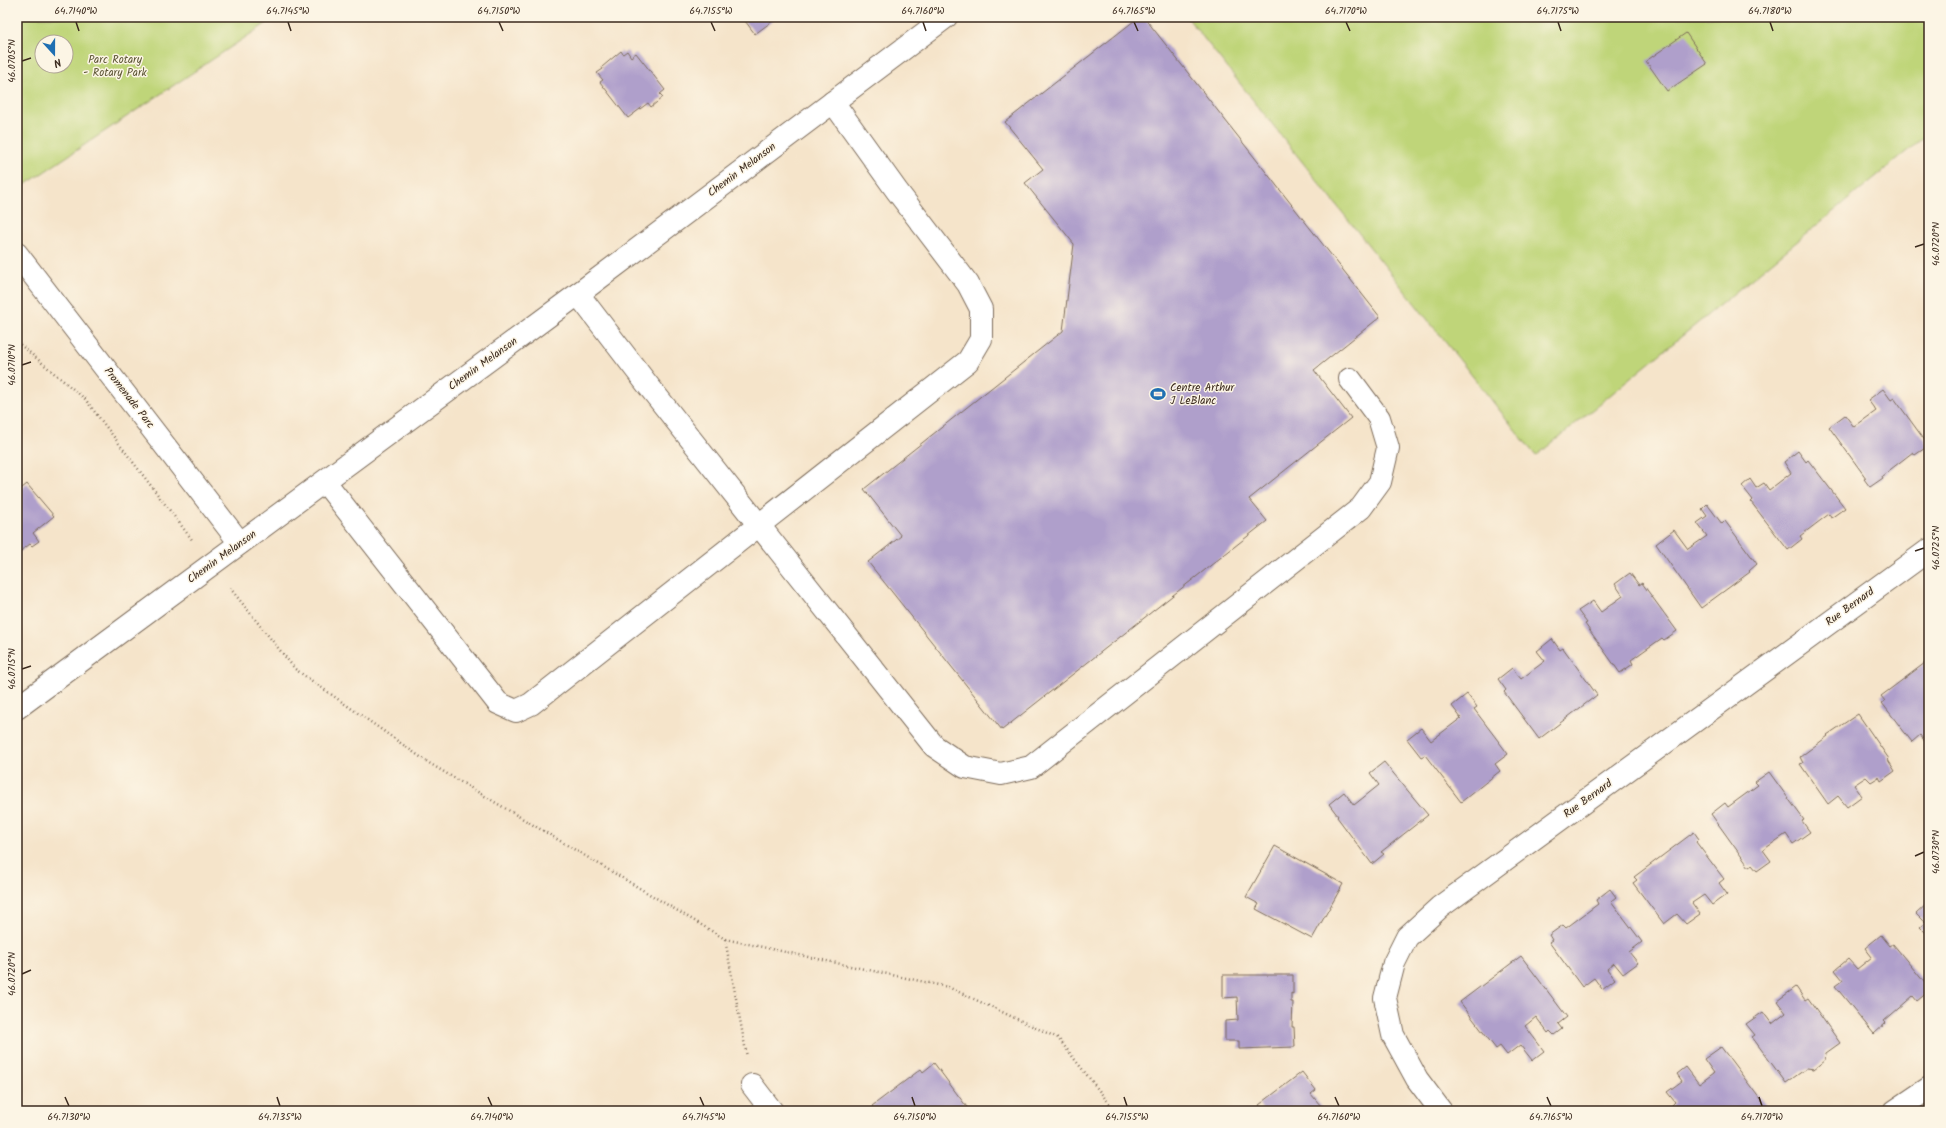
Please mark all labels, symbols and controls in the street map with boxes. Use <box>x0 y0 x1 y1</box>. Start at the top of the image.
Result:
text: 64.7140°W <box>55 3 98 19</box>
text: 64.7145°W <box>266 3 310 19</box>
text: 64.7150°W <box>478 3 521 19</box>
text: 64.7155°W <box>689 3 733 19</box>
text: 64.7160°W <box>902 3 945 19</box>
text: 64.7165°W <box>1112 3 1156 19</box>
text: 64.7170°W <box>1325 3 1367 19</box>
text: 64.7175°W <box>1537 3 1579 19</box>
text: 64.7180°W <box>1748 3 1792 19</box>
north arrow <box>34 34 74 74</box>
text: 46.0705°N <box>4 39 20 83</box>
park label: Parc Rotary - Rotary Park <box>83 51 148 82</box>
text: N <box>51 53 64 72</box>
street label: Chemin Melanson <box>704 138 780 202</box>
text: 46.0720°N <box>1928 222 1944 266</box>
street label: Chemin Melanson <box>445 333 522 395</box>
text: 46.0710°N <box>4 344 20 386</box>
street label: Promenade Parc <box>99 363 159 433</box>
place label: Centre Arthur J LeBlanc <box>1170 379 1235 410</box>
sports icon: Centre Arthur J LeBlanc <box>1149 385 1167 403</box>
street label: Chemin Melanson <box>184 526 261 588</box>
text: 46.0725°N <box>1928 526 1944 570</box>
street label: Rue Bernard <box>1822 583 1879 631</box>
text: 46.0715°N <box>4 648 20 690</box>
street label: Rue Bernard <box>1560 775 1617 823</box>
text: 46.0730°N <box>1928 830 1944 874</box>
text: 46.0720°N <box>4 952 20 996</box>
text: 64.7130°W <box>47 1109 91 1125</box>
text: 64.7135°W <box>258 1109 302 1125</box>
text: 64.7140°W <box>471 1109 514 1125</box>
text: 64.7145°W <box>682 1109 726 1125</box>
text: 64.7150°W <box>894 1109 937 1125</box>
text: 64.7155°W <box>1105 1109 1149 1125</box>
text: 64.7160°W <box>1318 1109 1361 1125</box>
text: 64.7165°W <box>1529 1109 1573 1125</box>
text: 64.7170°W <box>1741 1109 1783 1125</box>

